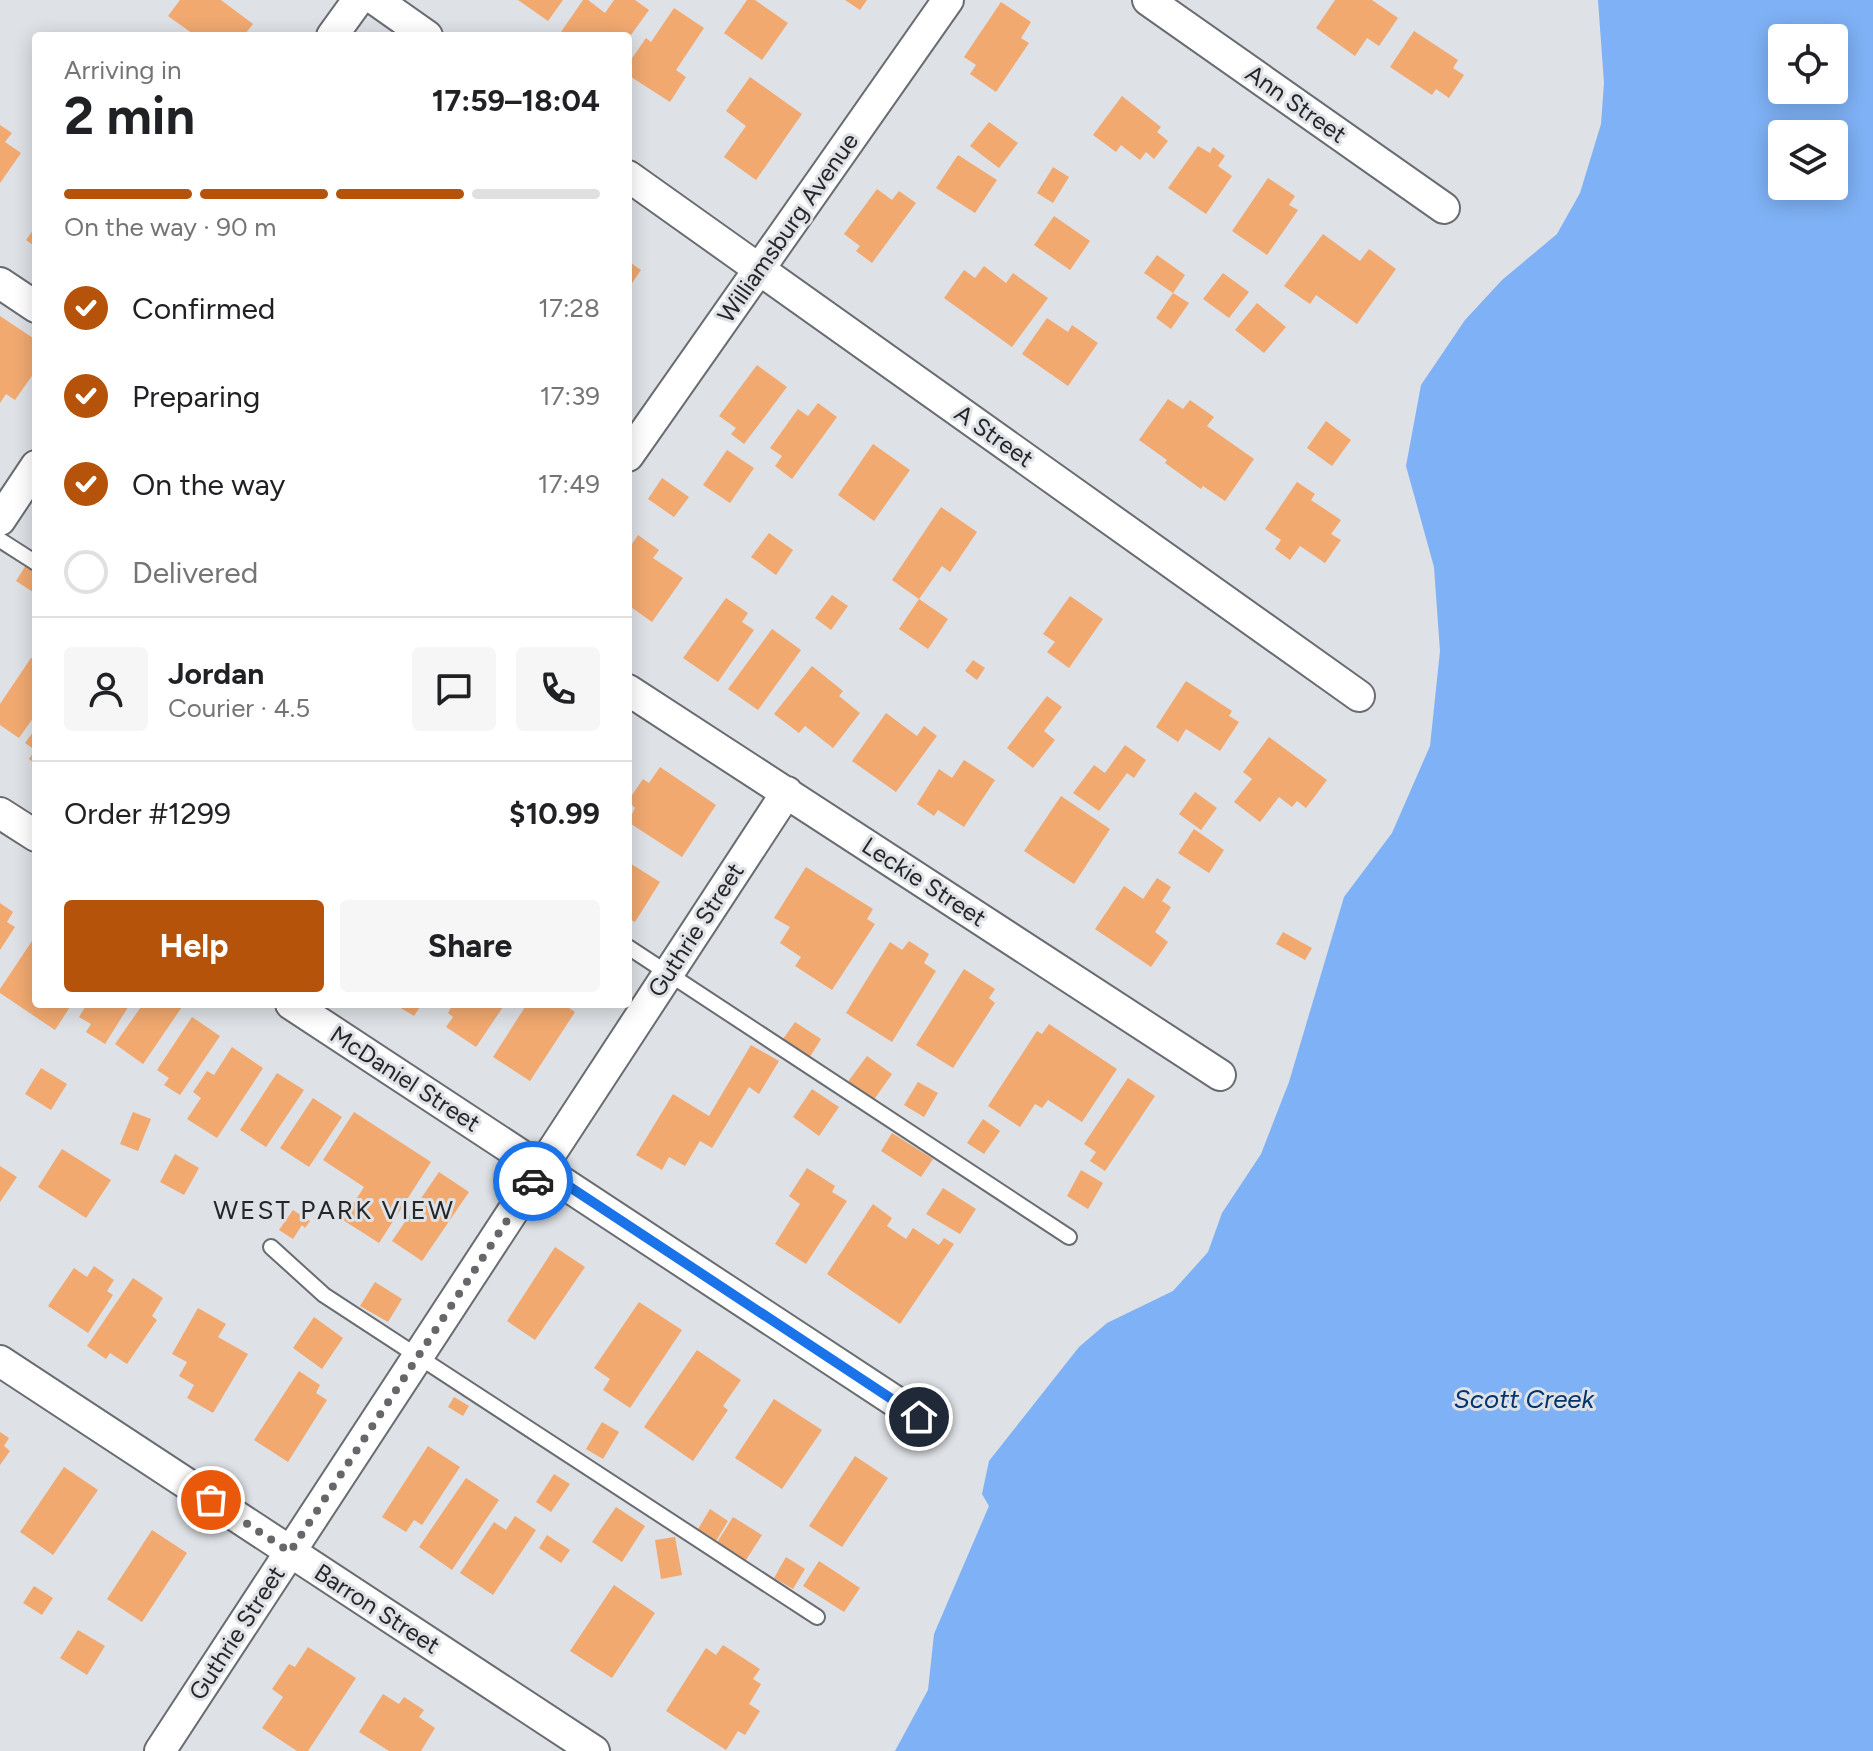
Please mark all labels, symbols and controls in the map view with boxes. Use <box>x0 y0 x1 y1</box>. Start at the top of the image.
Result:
map controls <box>1768 24 1848 200</box>
button: locate <box>1768 24 1848 104</box>
text: Arriving in <box>64 54 182 86</box>
street label: Ann Street <box>1240 58 1352 149</box>
text: 17:59–18:04 <box>432 82 600 119</box>
text: 2 min <box>64 85 195 147</box>
button: layers <box>1768 120 1848 200</box>
street label: Williamsburg Avenue <box>711 127 864 328</box>
text: On the way · 90 m <box>64 211 276 243</box>
icon: check <box>64 286 108 330</box>
text: Confirmed <box>132 290 275 327</box>
text: 17:28 <box>538 292 600 324</box>
icon: check <box>64 374 108 418</box>
text: Preparing <box>132 378 260 415</box>
text: 17:39 <box>540 380 600 412</box>
street label: A Street <box>949 398 1039 473</box>
icon: check <box>64 462 108 506</box>
text: On the way <box>132 466 285 503</box>
text: 17:49 <box>538 468 600 500</box>
text: Delivered <box>132 554 258 591</box>
button: person <box>64 647 148 731</box>
button: chat <box>412 647 496 731</box>
button: phone <box>516 647 600 731</box>
text: Jordan <box>168 655 264 692</box>
text: Courier · 4.5 <box>168 692 310 724</box>
text: Order #1299 <box>64 795 231 832</box>
text: $10.99 <box>509 795 600 832</box>
street label: Leckie Street <box>857 831 992 932</box>
street label: Guthrie Street <box>641 857 750 1002</box>
button: Help <box>64 900 324 992</box>
button: Share <box>340 900 600 992</box>
street label: McDaniel Street <box>325 1019 486 1138</box>
courier <box>493 1141 573 1221</box>
icon: car <box>511 1159 555 1203</box>
district label: WEST PARK VIEW <box>213 1194 455 1226</box>
pin <box>885 1383 953 1451</box>
water label: Scott Creek <box>1454 1383 1596 1415</box>
icon: home <box>897 1395 941 1439</box>
pin <box>177 1466 245 1534</box>
icon: bag <box>189 1478 233 1522</box>
street label: Barron Street <box>309 1557 445 1660</box>
street label: Guthrie Street <box>182 1560 291 1705</box>

